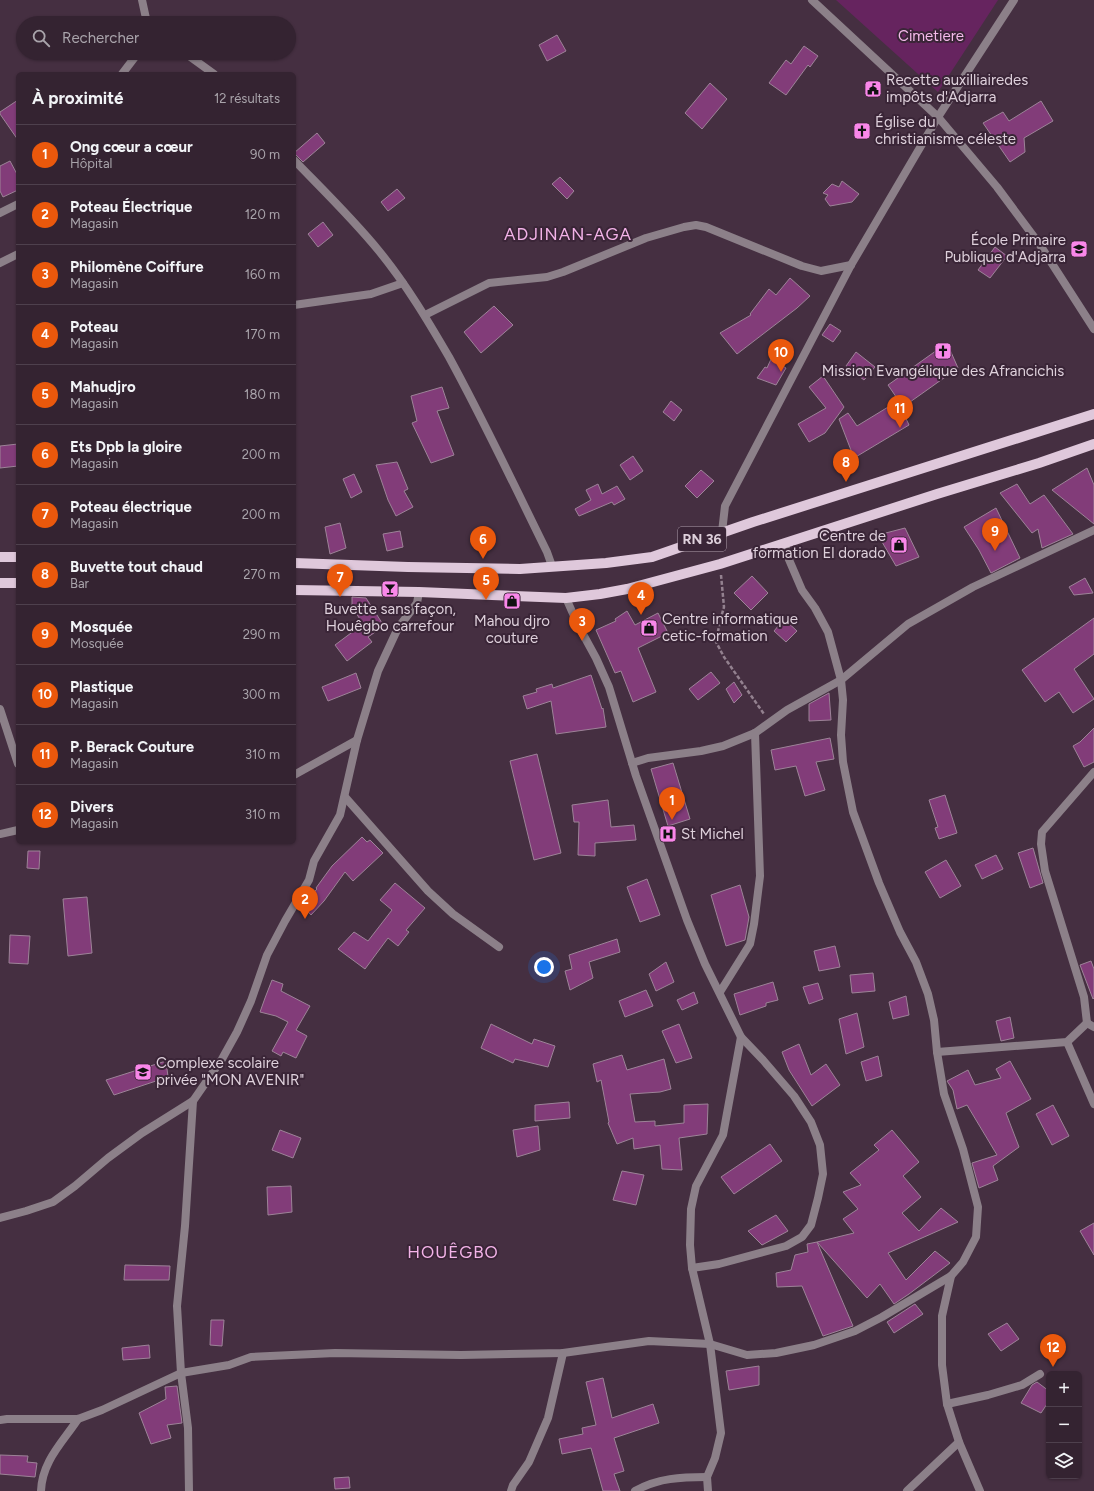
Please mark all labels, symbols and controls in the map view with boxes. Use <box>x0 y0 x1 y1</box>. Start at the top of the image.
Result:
search box <box>16 16 296 60</box>
icon: search <box>30 27 52 49</box>
park label: Cimetiere <box>898 27 964 45</box>
text: Rechercher <box>62 29 139 47</box>
place label: Recette auxilliairedes impôts d'Adjarra <box>886 71 1028 106</box>
public building icon: Recette auxilliairedes impôts d'Adjarra <box>863 79 883 99</box>
text: À proximité <box>32 88 123 108</box>
text: 12 résultats <box>214 91 280 106</box>
place label: Église du christianisme céleste <box>875 113 1016 148</box>
church icon: Église du christianisme céleste <box>852 121 872 141</box>
text: Ong cœur a cœur <box>70 138 193 156</box>
text: 1 <box>42 147 48 162</box>
text: 90 m <box>250 147 280 162</box>
text: Hôpital <box>70 156 112 171</box>
text: Poteau Électrique <box>70 198 192 216</box>
text: 2 <box>41 207 49 222</box>
text: 120 m <box>245 207 280 222</box>
text: Magasin <box>70 216 118 231</box>
district label: ADJINAN-AGA <box>504 224 632 244</box>
place label: École Primaire Publique d'Adjarra <box>944 231 1066 266</box>
school or university icon: École Primaire Publique d'Adjarra <box>1069 239 1089 259</box>
text: Philomène Coiffure <box>70 258 204 276</box>
text: 3 <box>41 267 49 282</box>
text: 160 m <box>245 267 280 282</box>
text: Magasin <box>70 276 118 291</box>
text: Poteau <box>70 318 118 336</box>
text: 4 <box>41 327 49 342</box>
text: 170 m <box>245 327 280 342</box>
text: Magasin <box>70 336 118 351</box>
pin: 10 <box>768 339 794 372</box>
church icon: Mission Evangélique des Afrancichis <box>933 341 953 361</box>
place label: Mission Evangélique des Afrancichis <box>822 362 1064 380</box>
text: Mahudjro <box>70 378 136 396</box>
text: 5 <box>41 387 49 402</box>
text: 180 m <box>244 387 280 402</box>
pin: 11 <box>887 395 913 428</box>
text: Magasin <box>70 396 118 411</box>
text: Ets Dpb la gloire <box>70 438 182 456</box>
text: 6 <box>41 447 49 462</box>
text: 200 m <box>242 447 280 462</box>
pin: 8 <box>833 449 859 482</box>
text: Magasin <box>70 456 118 471</box>
text: Poteau électrique <box>70 498 192 516</box>
text: 7 <box>41 507 49 522</box>
text: 200 m <box>242 507 280 522</box>
text: Magasin <box>70 516 118 531</box>
pin: 9 <box>982 518 1008 551</box>
pin: 6 <box>470 526 496 559</box>
road number: RN 36 <box>678 527 726 551</box>
place label: Centre de formation El dorado <box>753 527 886 562</box>
shop icon: Centre de formation El dorado <box>889 535 909 555</box>
text: Buvette tout chaud <box>70 558 203 576</box>
pin: 7 <box>327 564 353 597</box>
text: 8 <box>41 567 49 582</box>
text: 270 m <box>243 567 280 582</box>
pin: 5 <box>473 567 499 600</box>
text: Bar <box>70 576 89 591</box>
bar icon: Buvette sans façon, Houêgbo carrefour <box>380 579 400 599</box>
pin: 4 <box>628 582 654 615</box>
shop icon: Mahou djro couture <box>502 591 522 611</box>
place label: Buvette sans façon, Houêgbo carrefour <box>324 600 456 635</box>
pin: 3 <box>569 608 595 641</box>
place label: Centre informatique cetic-formation <box>662 610 798 645</box>
place label: Mahou djro couture <box>474 612 550 647</box>
text: Mosquée <box>70 618 133 636</box>
shop icon: Centre informatique cetic-formation <box>639 618 659 638</box>
text: 9 <box>41 627 49 642</box>
text: 290 m <box>243 627 280 642</box>
text: Mosquée <box>70 636 124 651</box>
text: Plastique <box>70 678 133 696</box>
text: 10 <box>38 687 52 702</box>
text: 300 m <box>242 687 280 702</box>
text: Magasin <box>70 696 118 711</box>
text: P. Berack Couture <box>70 738 194 756</box>
text: 11 <box>40 747 50 762</box>
text: 310 m <box>245 747 280 762</box>
text: Magasin <box>70 756 118 771</box>
pin: 1 <box>659 787 685 820</box>
text: Divers <box>70 798 114 816</box>
text: 12 <box>38 807 52 822</box>
text: 310 m <box>245 807 280 822</box>
text: Magasin <box>70 816 118 831</box>
hospital icon: St Michel <box>658 824 678 844</box>
place label: St Michel <box>681 825 744 843</box>
pin: 2 <box>292 886 318 919</box>
your location <box>534 957 554 977</box>
place label: Complexe scolaire privée "MON AVENIR" <box>156 1054 304 1089</box>
school or university icon: Complexe scolaire privée "MON AVENIR" <box>133 1062 153 1082</box>
district label: HOUÊGBO <box>407 1242 499 1262</box>
pin: 12 <box>1040 1334 1066 1367</box>
map controls <box>1046 1371 1082 1479</box>
button: + <box>1046 1371 1082 1407</box>
button: − <box>1046 1407 1082 1443</box>
button: layers <box>1046 1443 1082 1479</box>

